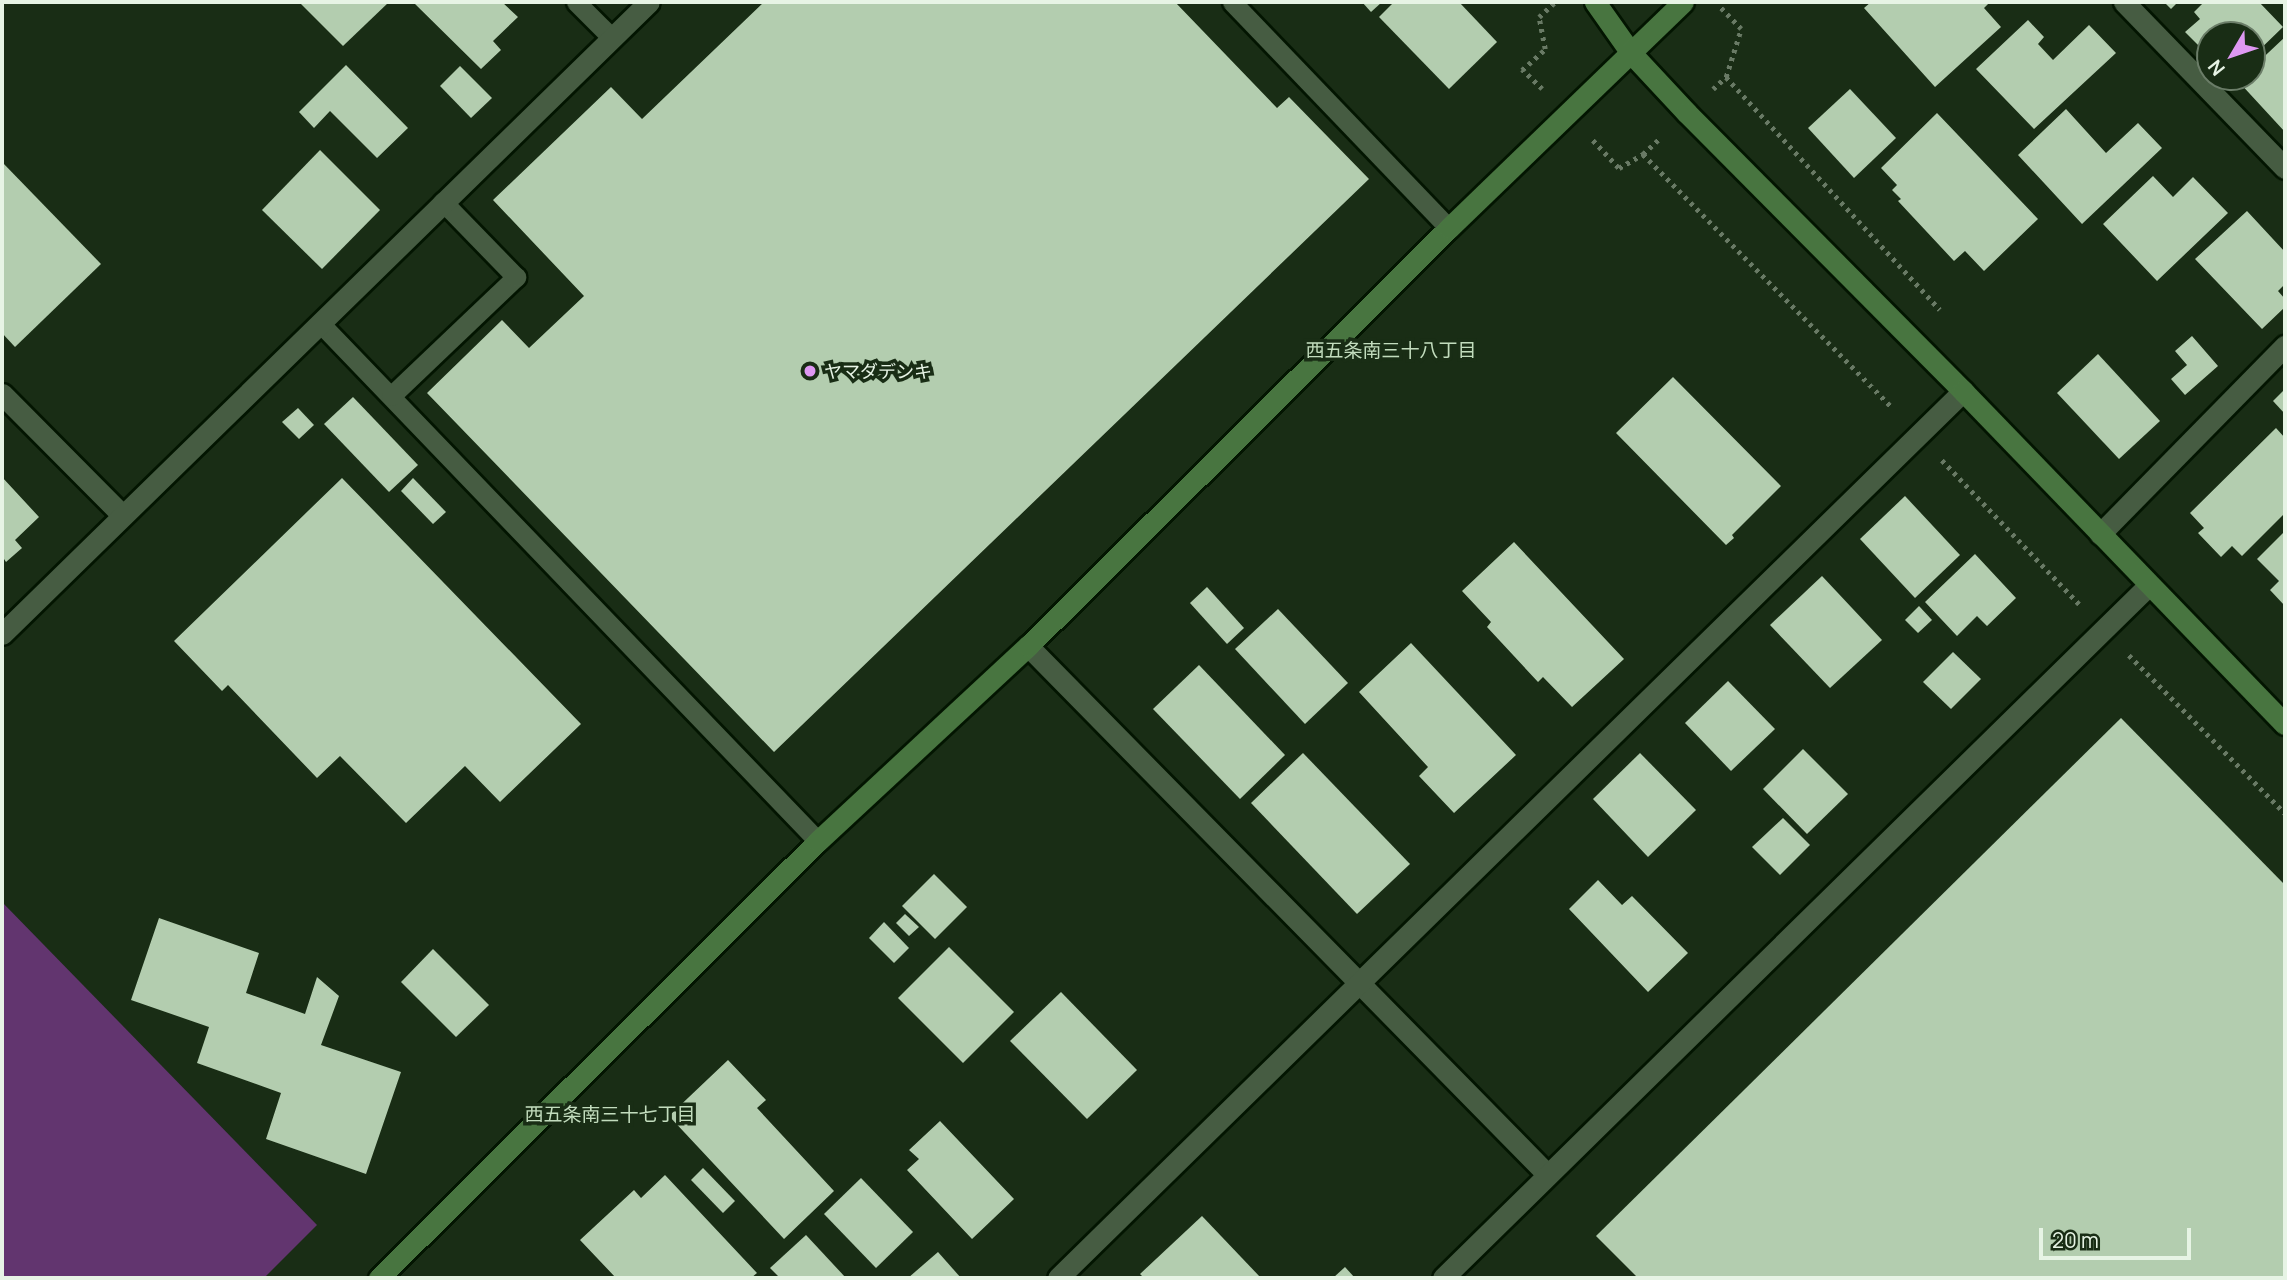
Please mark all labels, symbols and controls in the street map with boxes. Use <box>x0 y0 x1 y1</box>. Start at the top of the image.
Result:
north arrow <box>2196 21 2266 91</box>
text: N <box>2202 54 2231 81</box>
district label: 西五条南三十八丁目 <box>1306 340 1476 362</box>
place label: ヤマダデンキ <box>824 360 932 382</box>
marker: ヤマダデンキ <box>802 363 818 379</box>
district label: 西五条南三十七丁目 <box>525 1104 695 1126</box>
scale bar <box>2042 1214 2194 1258</box>
text: 20 m <box>2052 1226 2099 1254</box>

